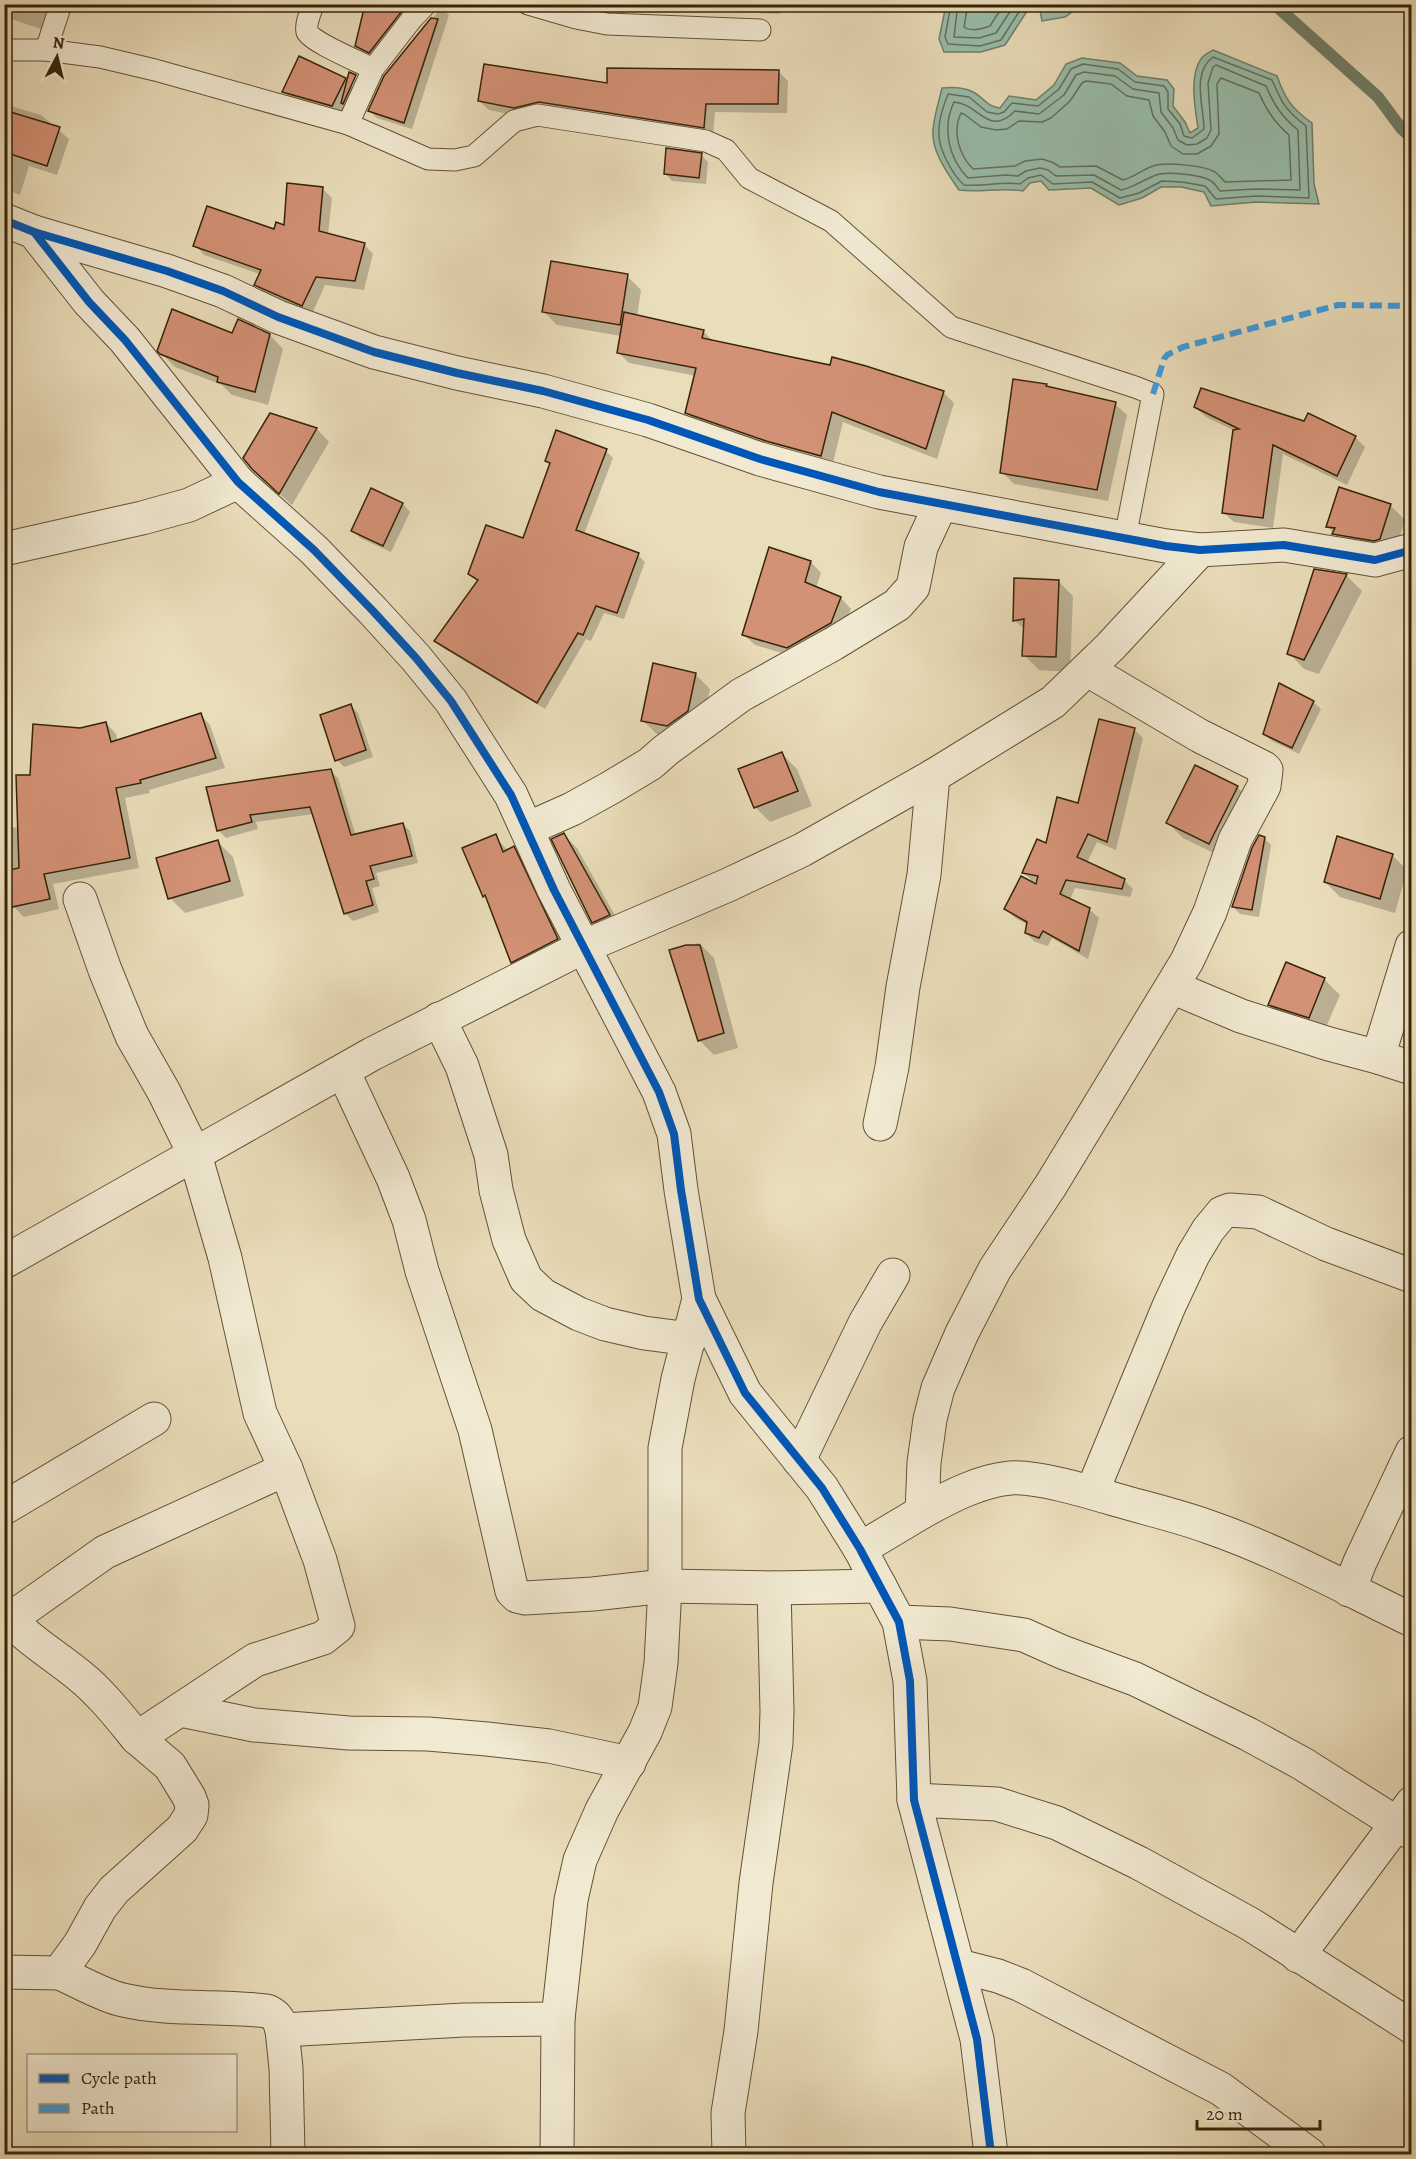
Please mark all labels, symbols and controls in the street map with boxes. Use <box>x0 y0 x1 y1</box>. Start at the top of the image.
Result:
north arrow <box>27 27 87 87</box>
text: N <box>52 31 66 55</box>
legend <box>27 2054 237 2132</box>
text: Cycle path <box>81 2066 157 2090</box>
scale bar <box>1197 2093 1320 2131</box>
text: Path <box>81 2096 115 2120</box>
text: 20 m <box>1206 2102 1243 2126</box>

